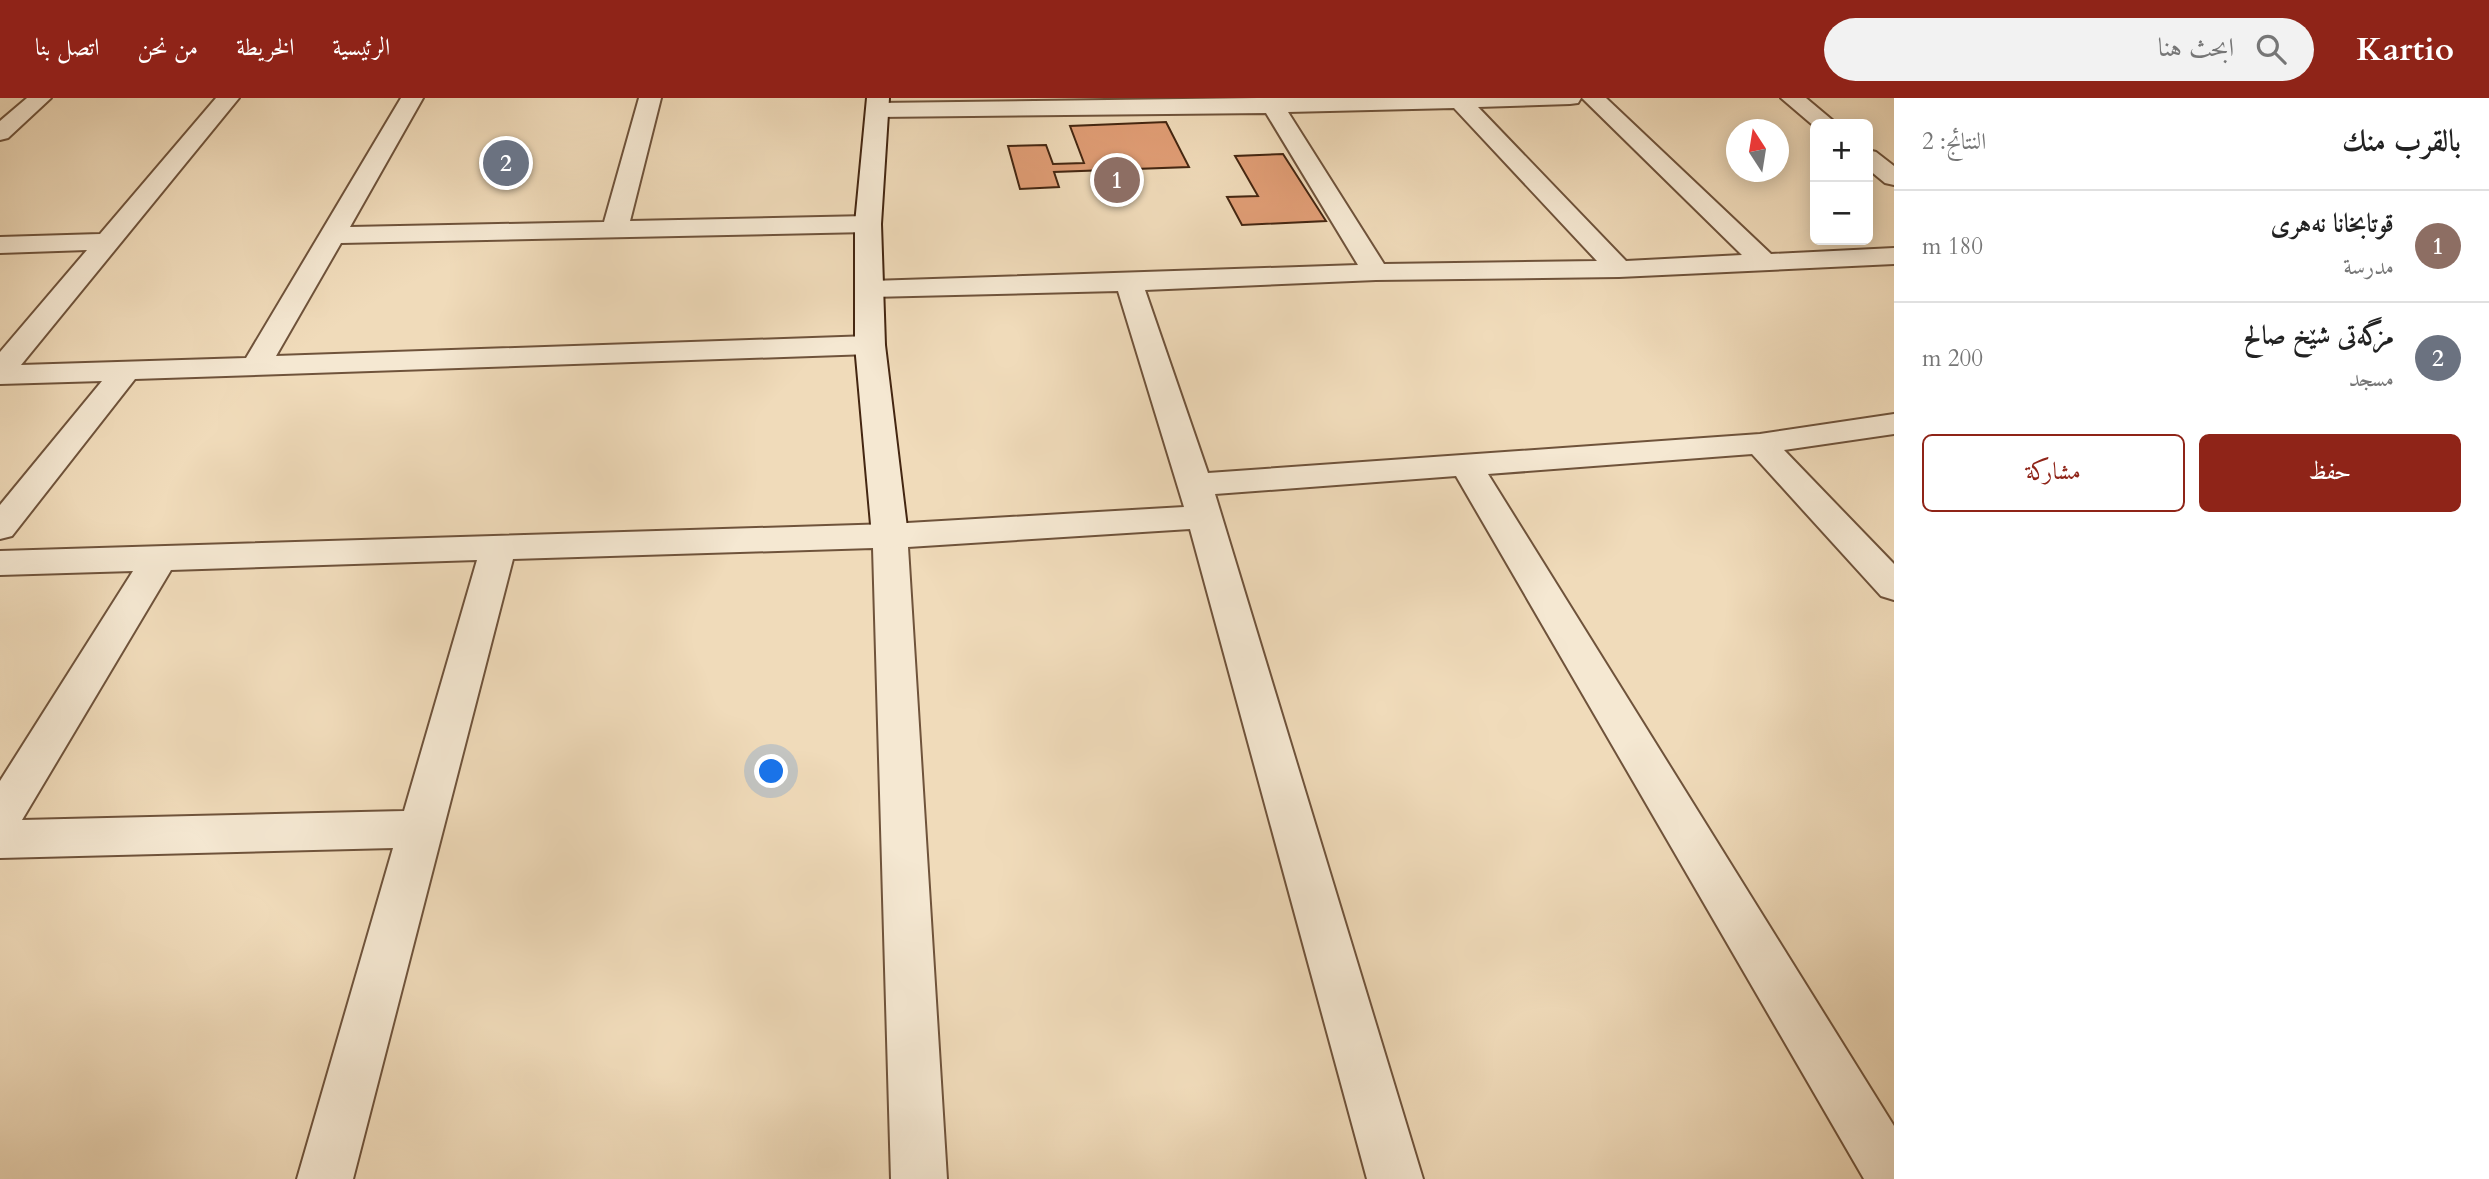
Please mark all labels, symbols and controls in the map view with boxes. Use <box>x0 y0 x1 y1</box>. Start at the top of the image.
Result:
search box <box>1824 18 2314 81</box>
text: Kartio <box>2356 27 2454 72</box>
text: ابحث هنا <box>2158 30 2234 65</box>
icon: search <box>2252 30 2290 68</box>
text: اتصل بنا <box>35 31 99 64</box>
text: من نحن <box>137 31 198 64</box>
text: الخريطة <box>236 31 295 64</box>
text: الرئيسية <box>333 31 390 64</box>
north arrow <box>1726 119 1789 182</box>
map controls <box>1810 119 1873 245</box>
button: + <box>1810 119 1873 182</box>
text: بالقرب منك <box>2342 121 2461 162</box>
text: النتائج: 2 <box>1922 126 1986 157</box>
pin: 2 <box>483 137 529 189</box>
pin: 1 <box>1094 154 1140 206</box>
button: − <box>1810 182 1873 245</box>
text: قوتابخانا نەهری <box>2271 206 2394 241</box>
text: 180 m <box>1922 231 1983 262</box>
text: 1 <box>2432 231 2444 262</box>
text: مدرسة <box>2343 251 2394 282</box>
text: مزگەتی شێخ صالح <box>2244 318 2394 353</box>
text: 200 m <box>1922 343 1983 374</box>
text: 2 <box>2432 343 2444 374</box>
text: مسجد <box>2349 363 2394 394</box>
button: مشاركة <box>1922 434 2185 512</box>
button: حفظ <box>2199 434 2461 512</box>
your location <box>754 754 788 788</box>

